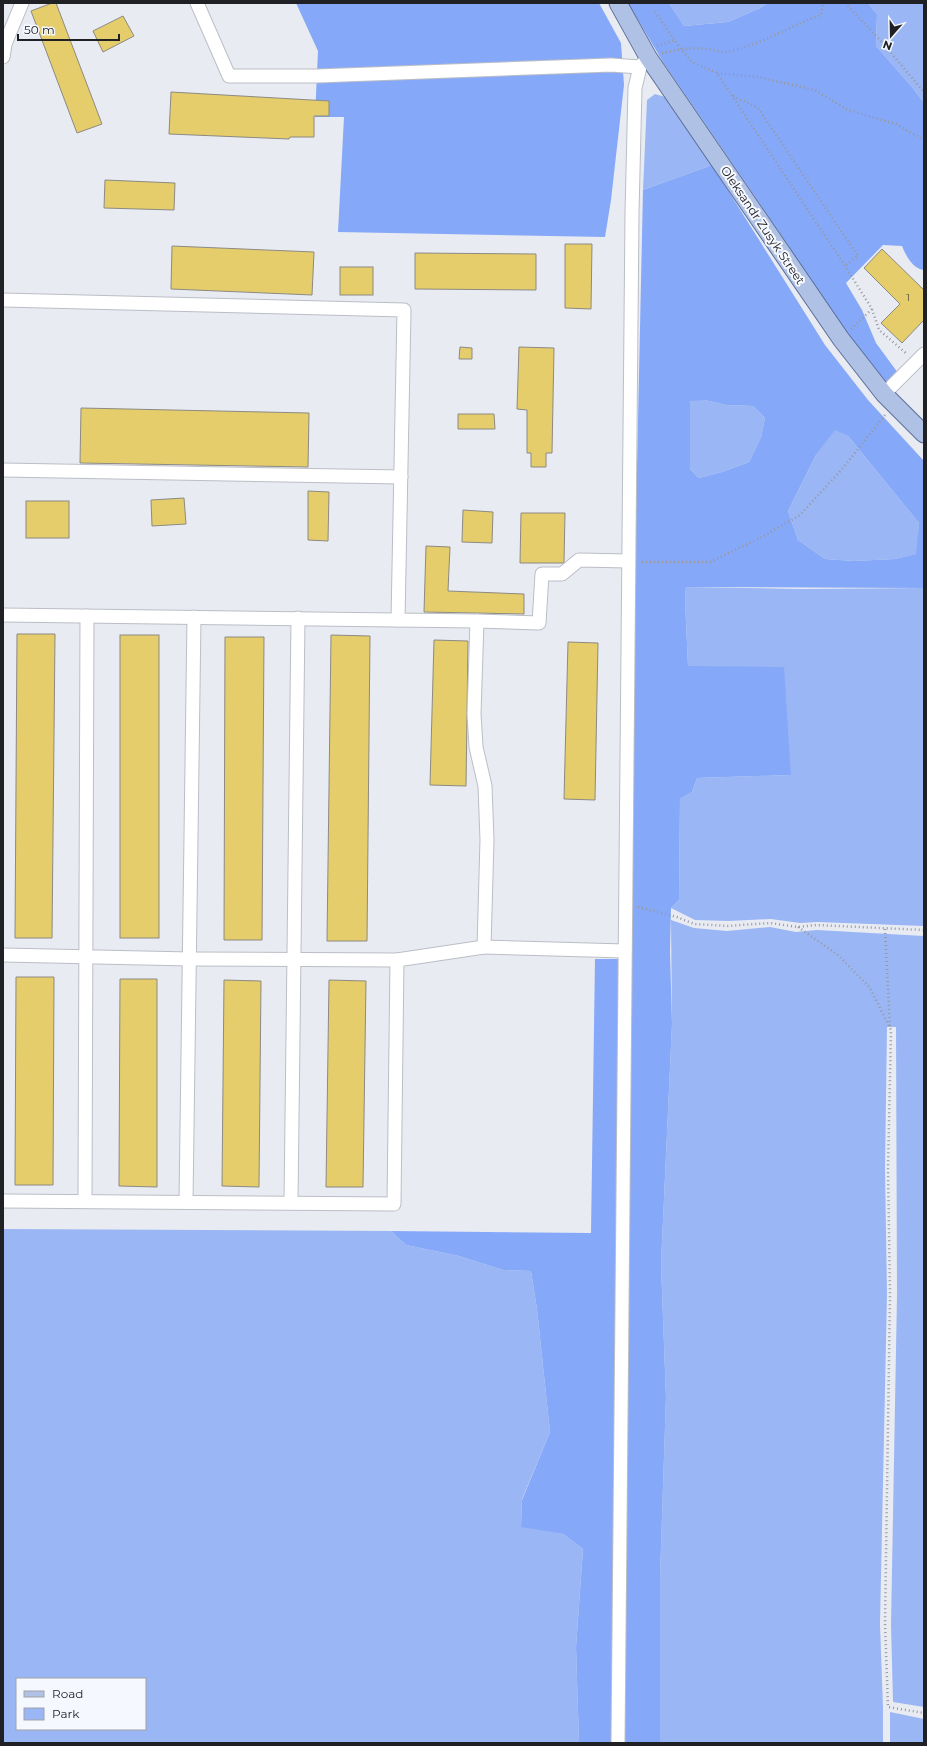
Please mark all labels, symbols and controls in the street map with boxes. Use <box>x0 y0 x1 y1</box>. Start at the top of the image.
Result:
scale bar <box>18 16 119 42</box>
north arrow <box>871 16 911 56</box>
text: 50 m <box>24 22 55 37</box>
text: N <box>881 37 894 53</box>
street label: Oleksandr Zusyk Street <box>718 163 808 287</box>
house number: 1 <box>906 291 910 304</box>
legend <box>16 1678 146 1730</box>
text: Road <box>52 1686 83 1701</box>
text: Park <box>52 1706 80 1721</box>

